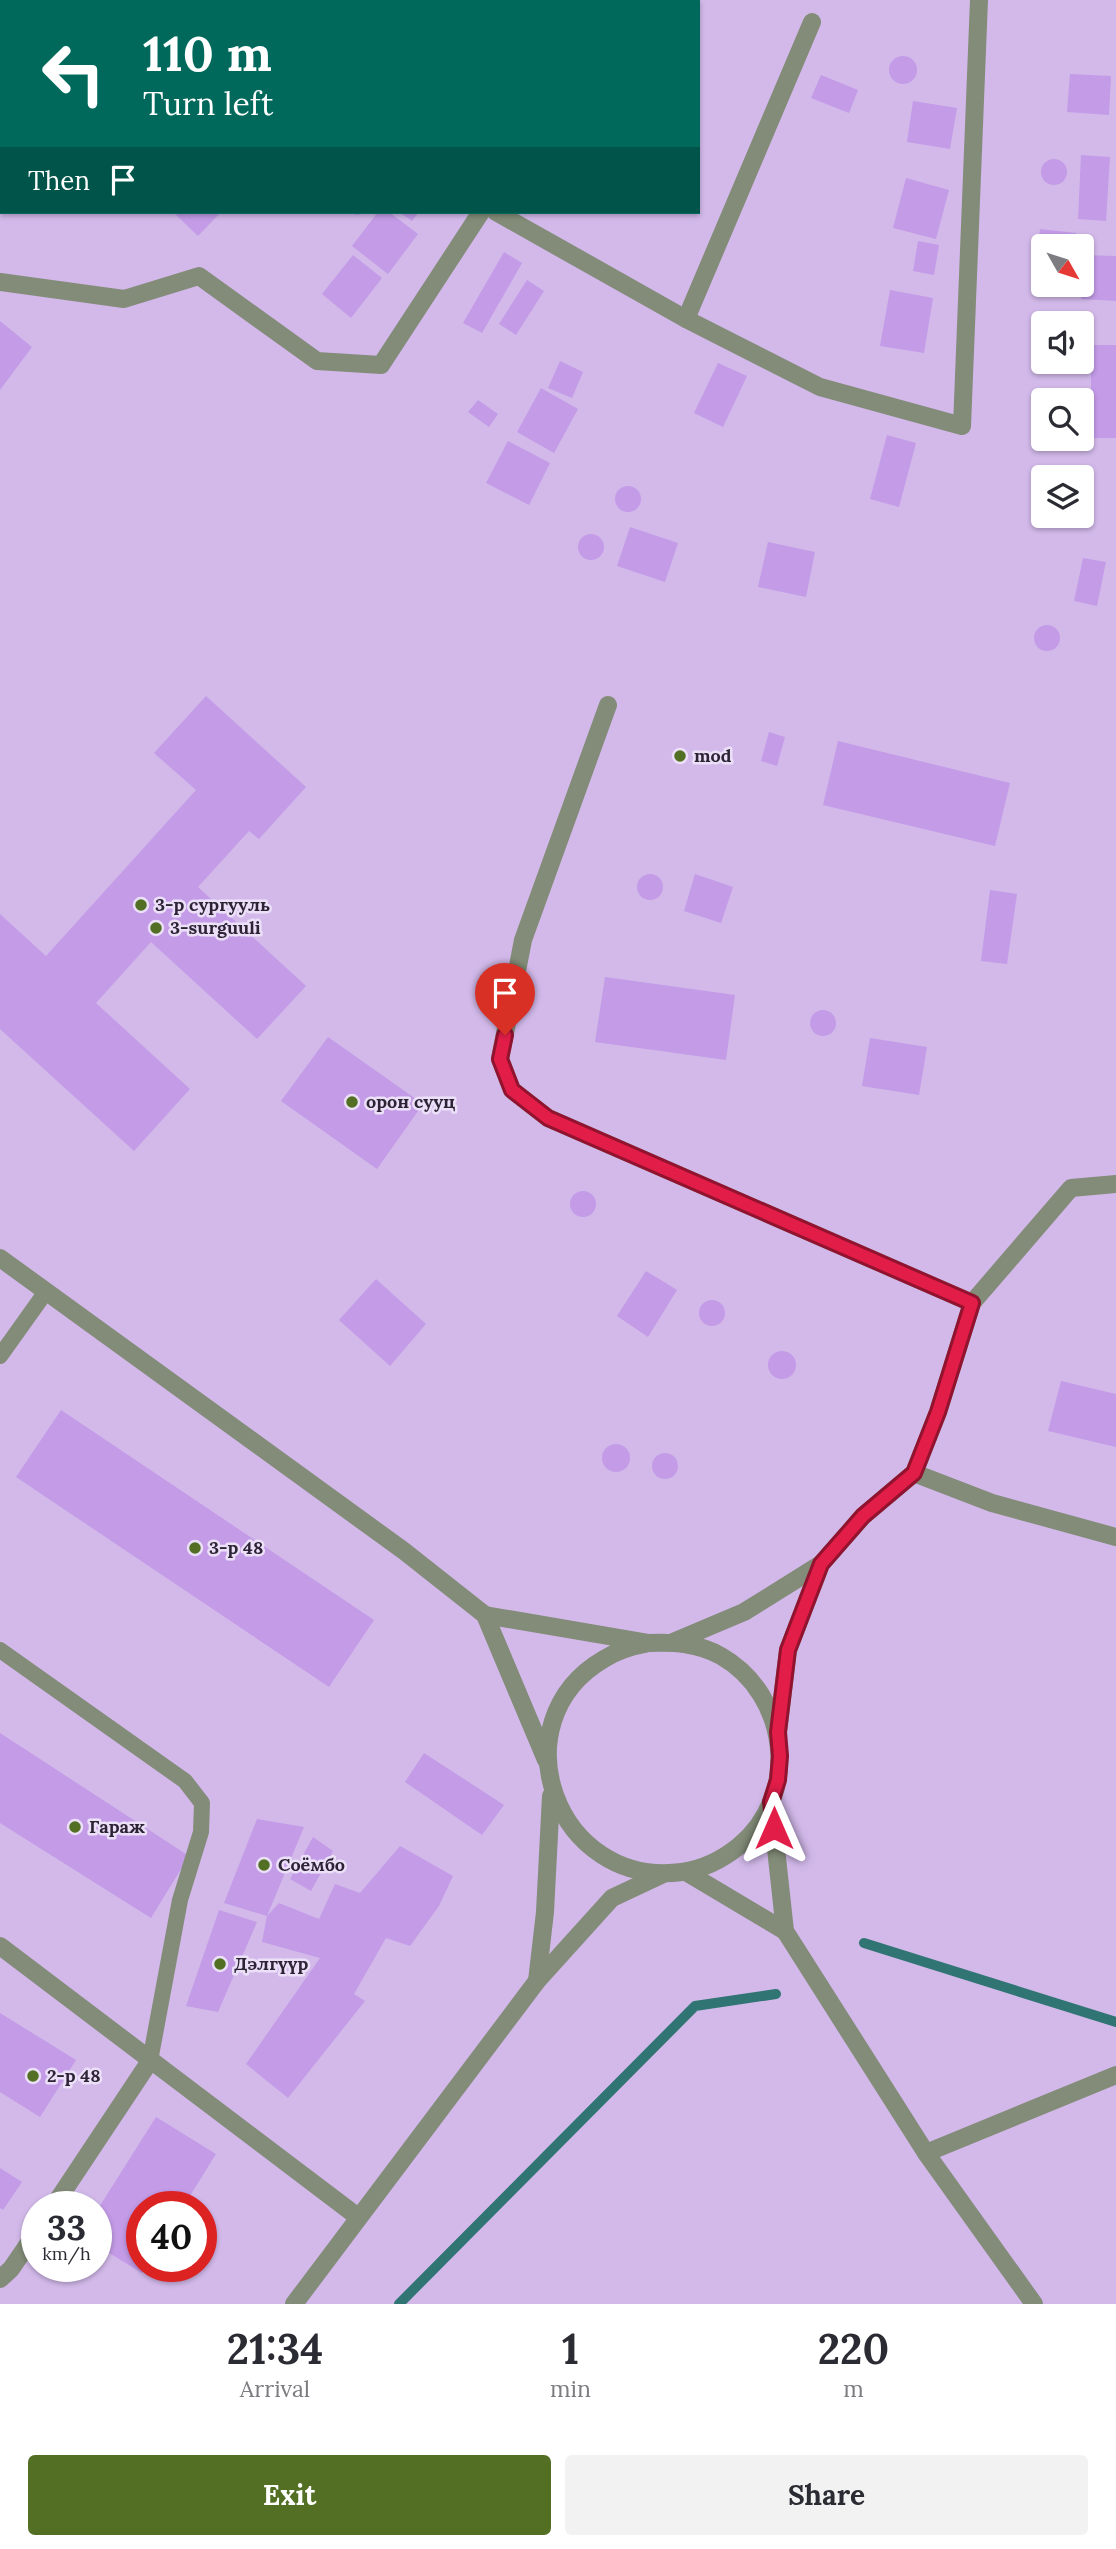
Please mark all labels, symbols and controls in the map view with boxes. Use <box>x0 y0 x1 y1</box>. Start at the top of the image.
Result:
text: 110 m <box>143 22 272 84</box>
icon: left <box>28 28 119 119</box>
text: Turn left <box>143 83 273 124</box>
icon: arrive <box>104 161 142 199</box>
text: Then <box>28 164 90 197</box>
north arrow <box>1031 234 1094 298</box>
map controls <box>1031 234 1094 528</box>
button: sound <box>1031 311 1094 374</box>
button: search <box>1031 388 1094 451</box>
button: layers <box>1031 465 1094 528</box>
place label: mod <box>694 744 732 767</box>
marker: mod <box>672 748 688 764</box>
place label: 3-р сургууль <box>155 893 270 916</box>
marker: 3-р сургууль <box>133 897 149 913</box>
place label: 3-surguuli <box>170 916 261 939</box>
marker: 3-surguuli <box>148 920 164 936</box>
pin <box>475 963 535 1035</box>
icon: arrive <box>486 974 524 1012</box>
place label: орон сууц <box>366 1090 455 1113</box>
marker: орон сууц <box>344 1094 360 1110</box>
place label: 3-р 48 <box>209 1536 263 1559</box>
marker: 3-р 48 <box>187 1540 203 1556</box>
position arrow <box>737 1791 811 1865</box>
place label: Гараж <box>89 1815 145 1838</box>
marker: Гараж <box>67 1819 83 1835</box>
place label: Соёмбо <box>278 1853 345 1876</box>
marker: Соёмбо <box>256 1857 272 1873</box>
place label: Дэлгүүр <box>234 1952 308 1975</box>
marker: Дэлгүүр <box>212 1956 228 1972</box>
place label: 2-р 48 <box>47 2064 100 2087</box>
marker: 2-р 48 <box>25 2068 41 2084</box>
speed limit sign: 40 <box>126 2191 217 2282</box>
text: 33 <box>47 2205 86 2250</box>
text: km/h <box>42 2242 91 2265</box>
text: 21:34 <box>227 2322 323 2376</box>
text: 1 <box>562 2322 579 2376</box>
text: 220 <box>818 2322 889 2376</box>
text: Arrival <box>240 2374 310 2403</box>
text: min <box>550 2374 591 2403</box>
text: m <box>843 2374 864 2403</box>
button: Exit <box>28 2455 551 2535</box>
button: Share <box>565 2455 1088 2535</box>

